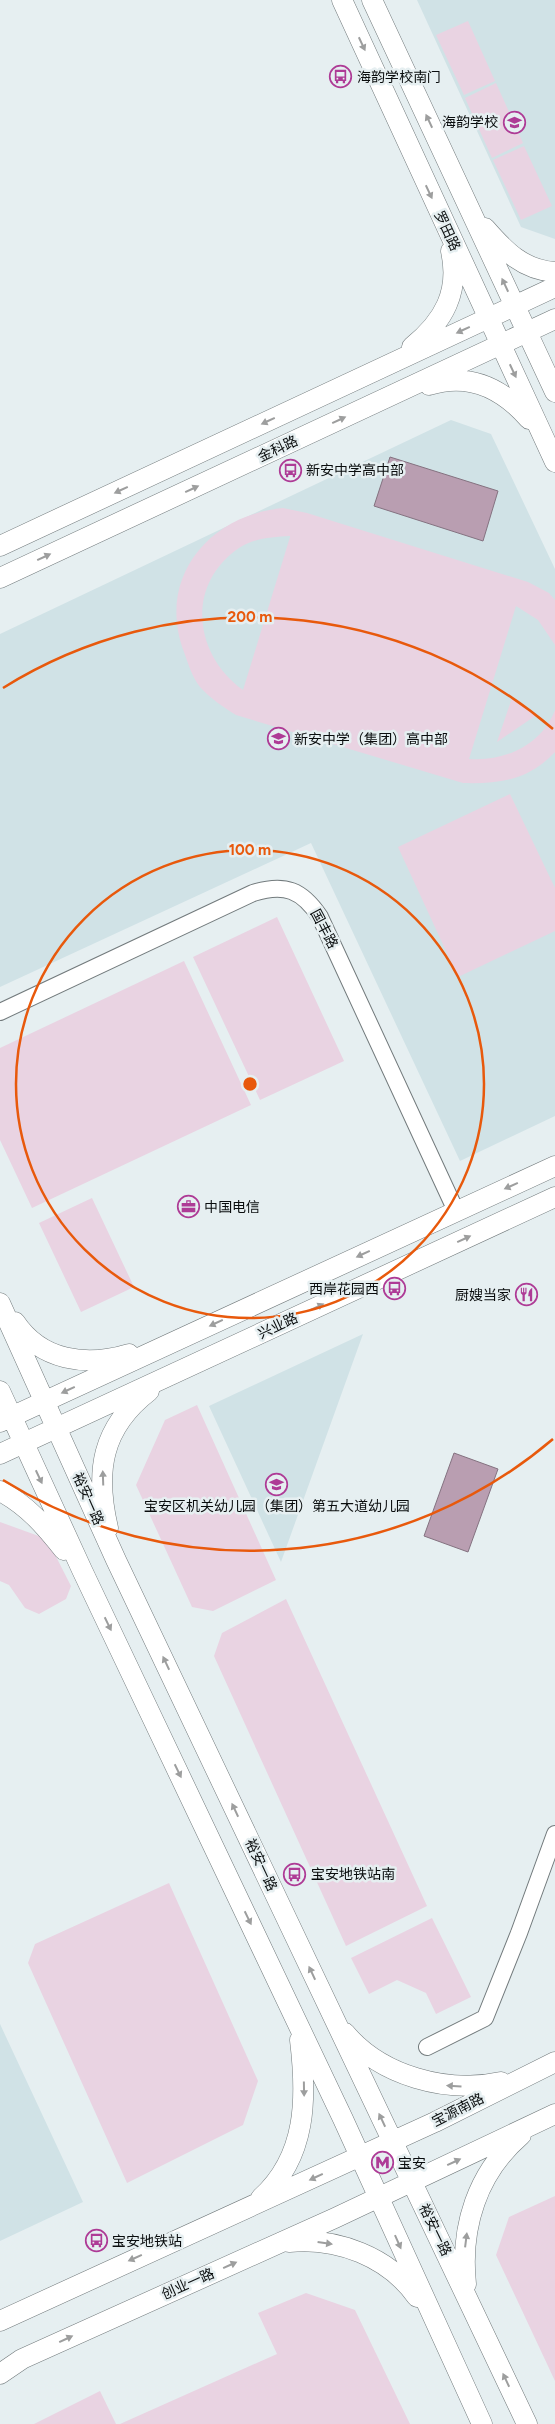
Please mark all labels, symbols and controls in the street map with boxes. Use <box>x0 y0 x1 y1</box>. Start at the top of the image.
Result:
one-way arrow <box>358 37 366 51</box>
bus stop icon: 海韵学校南门 <box>329 65 353 89</box>
place label: 海韵学校南门 <box>357 69 441 86</box>
school or university icon: 海韵学校 <box>502 110 526 134</box>
one-way arrow <box>425 114 433 128</box>
place label: 海韵学校 <box>442 114 498 131</box>
one-way arrow <box>426 185 434 199</box>
street label: 罗田路 <box>430 208 464 254</box>
one-way arrow <box>501 278 509 292</box>
one-way arrow <box>456 326 470 334</box>
one-way arrow <box>509 364 517 378</box>
one-way arrow <box>332 416 346 424</box>
one-way arrow <box>261 418 275 426</box>
street label: 金科路 <box>255 432 301 466</box>
bus stop icon: 新安中学高中部 <box>278 458 302 482</box>
place label: 新安中学高中部 <box>306 462 404 479</box>
one-way arrow <box>185 485 199 493</box>
one-way arrow <box>114 486 128 494</box>
one-way arrow <box>37 553 51 561</box>
text: 200 m <box>228 608 272 626</box>
school or university icon: 新安中学（集团）高中部 <box>266 727 290 751</box>
place label: 新安中学（集团）高中部 <box>294 731 448 748</box>
text: 100 m <box>229 841 271 859</box>
street label: 国丰路 <box>307 906 341 952</box>
centre of rings <box>241 1075 259 1093</box>
one-way arrow <box>504 1183 518 1191</box>
office icon: 中国电信 <box>176 1195 200 1219</box>
place label: 中国电信 <box>204 1199 260 1216</box>
one-way arrow <box>457 1235 471 1243</box>
one-way arrow <box>356 1251 370 1259</box>
bus stop icon: 西岸花园西 <box>383 1277 407 1301</box>
place label: 西岸花园西 <box>309 1281 379 1298</box>
restaurant icon: 厨嫂当家 <box>515 1283 539 1307</box>
place label: 厨嫂当家 <box>455 1287 511 1304</box>
one-way arrow <box>310 1303 324 1311</box>
street label: 兴业路 <box>255 1309 301 1343</box>
one-way arrow <box>209 1319 223 1327</box>
one-way arrow <box>61 1387 75 1395</box>
one-way arrow <box>99 1469 107 1485</box>
one-way arrow <box>35 1470 43 1484</box>
street label: 裕安一路 <box>69 1470 107 1528</box>
school or university icon: 宝安区机关幼儿园（集团）第五大道幼儿园 <box>265 1472 289 1496</box>
place label: 宝安区机关幼儿园（集团）第五大道幼儿园 <box>144 1498 410 1515</box>
one-way arrow <box>103 1617 112 1632</box>
one-way arrow <box>162 1656 170 1670</box>
one-way arrow <box>174 1764 182 1778</box>
one-way arrow <box>231 1803 239 1817</box>
street label: 裕安一路 <box>241 1836 281 1894</box>
bus stop icon: 宝安地铁站南 <box>283 1862 307 1886</box>
place label: 宝安地铁站南 <box>311 1866 395 1883</box>
one-way arrow <box>244 1911 252 1925</box>
one-way arrow <box>308 1966 316 1980</box>
one-way arrow <box>300 2081 308 2097</box>
one-way arrow <box>446 2081 462 2089</box>
street label: 宝源南路 <box>429 2090 487 2130</box>
one-way arrow <box>378 2113 386 2127</box>
metro station icon: 宝安 <box>370 2151 394 2175</box>
place label: 宝安 <box>398 2155 426 2172</box>
one-way arrow <box>447 2158 461 2166</box>
one-way arrow <box>309 2173 323 2181</box>
street label: 裕安一路 <box>415 2201 455 2259</box>
bus stop icon: 宝安地铁站 <box>84 2229 108 2253</box>
one-way arrow <box>462 2232 470 2248</box>
place label: 宝安地铁站 <box>112 2233 182 2250</box>
one-way arrow <box>394 2235 402 2249</box>
one-way arrow <box>318 2239 334 2247</box>
one-way arrow <box>128 2254 142 2262</box>
one-way arrow <box>223 2260 237 2268</box>
street label: 创业一路 <box>159 2265 217 2303</box>
one-way arrow <box>59 2334 73 2342</box>
one-way arrow <box>502 2373 510 2387</box>

